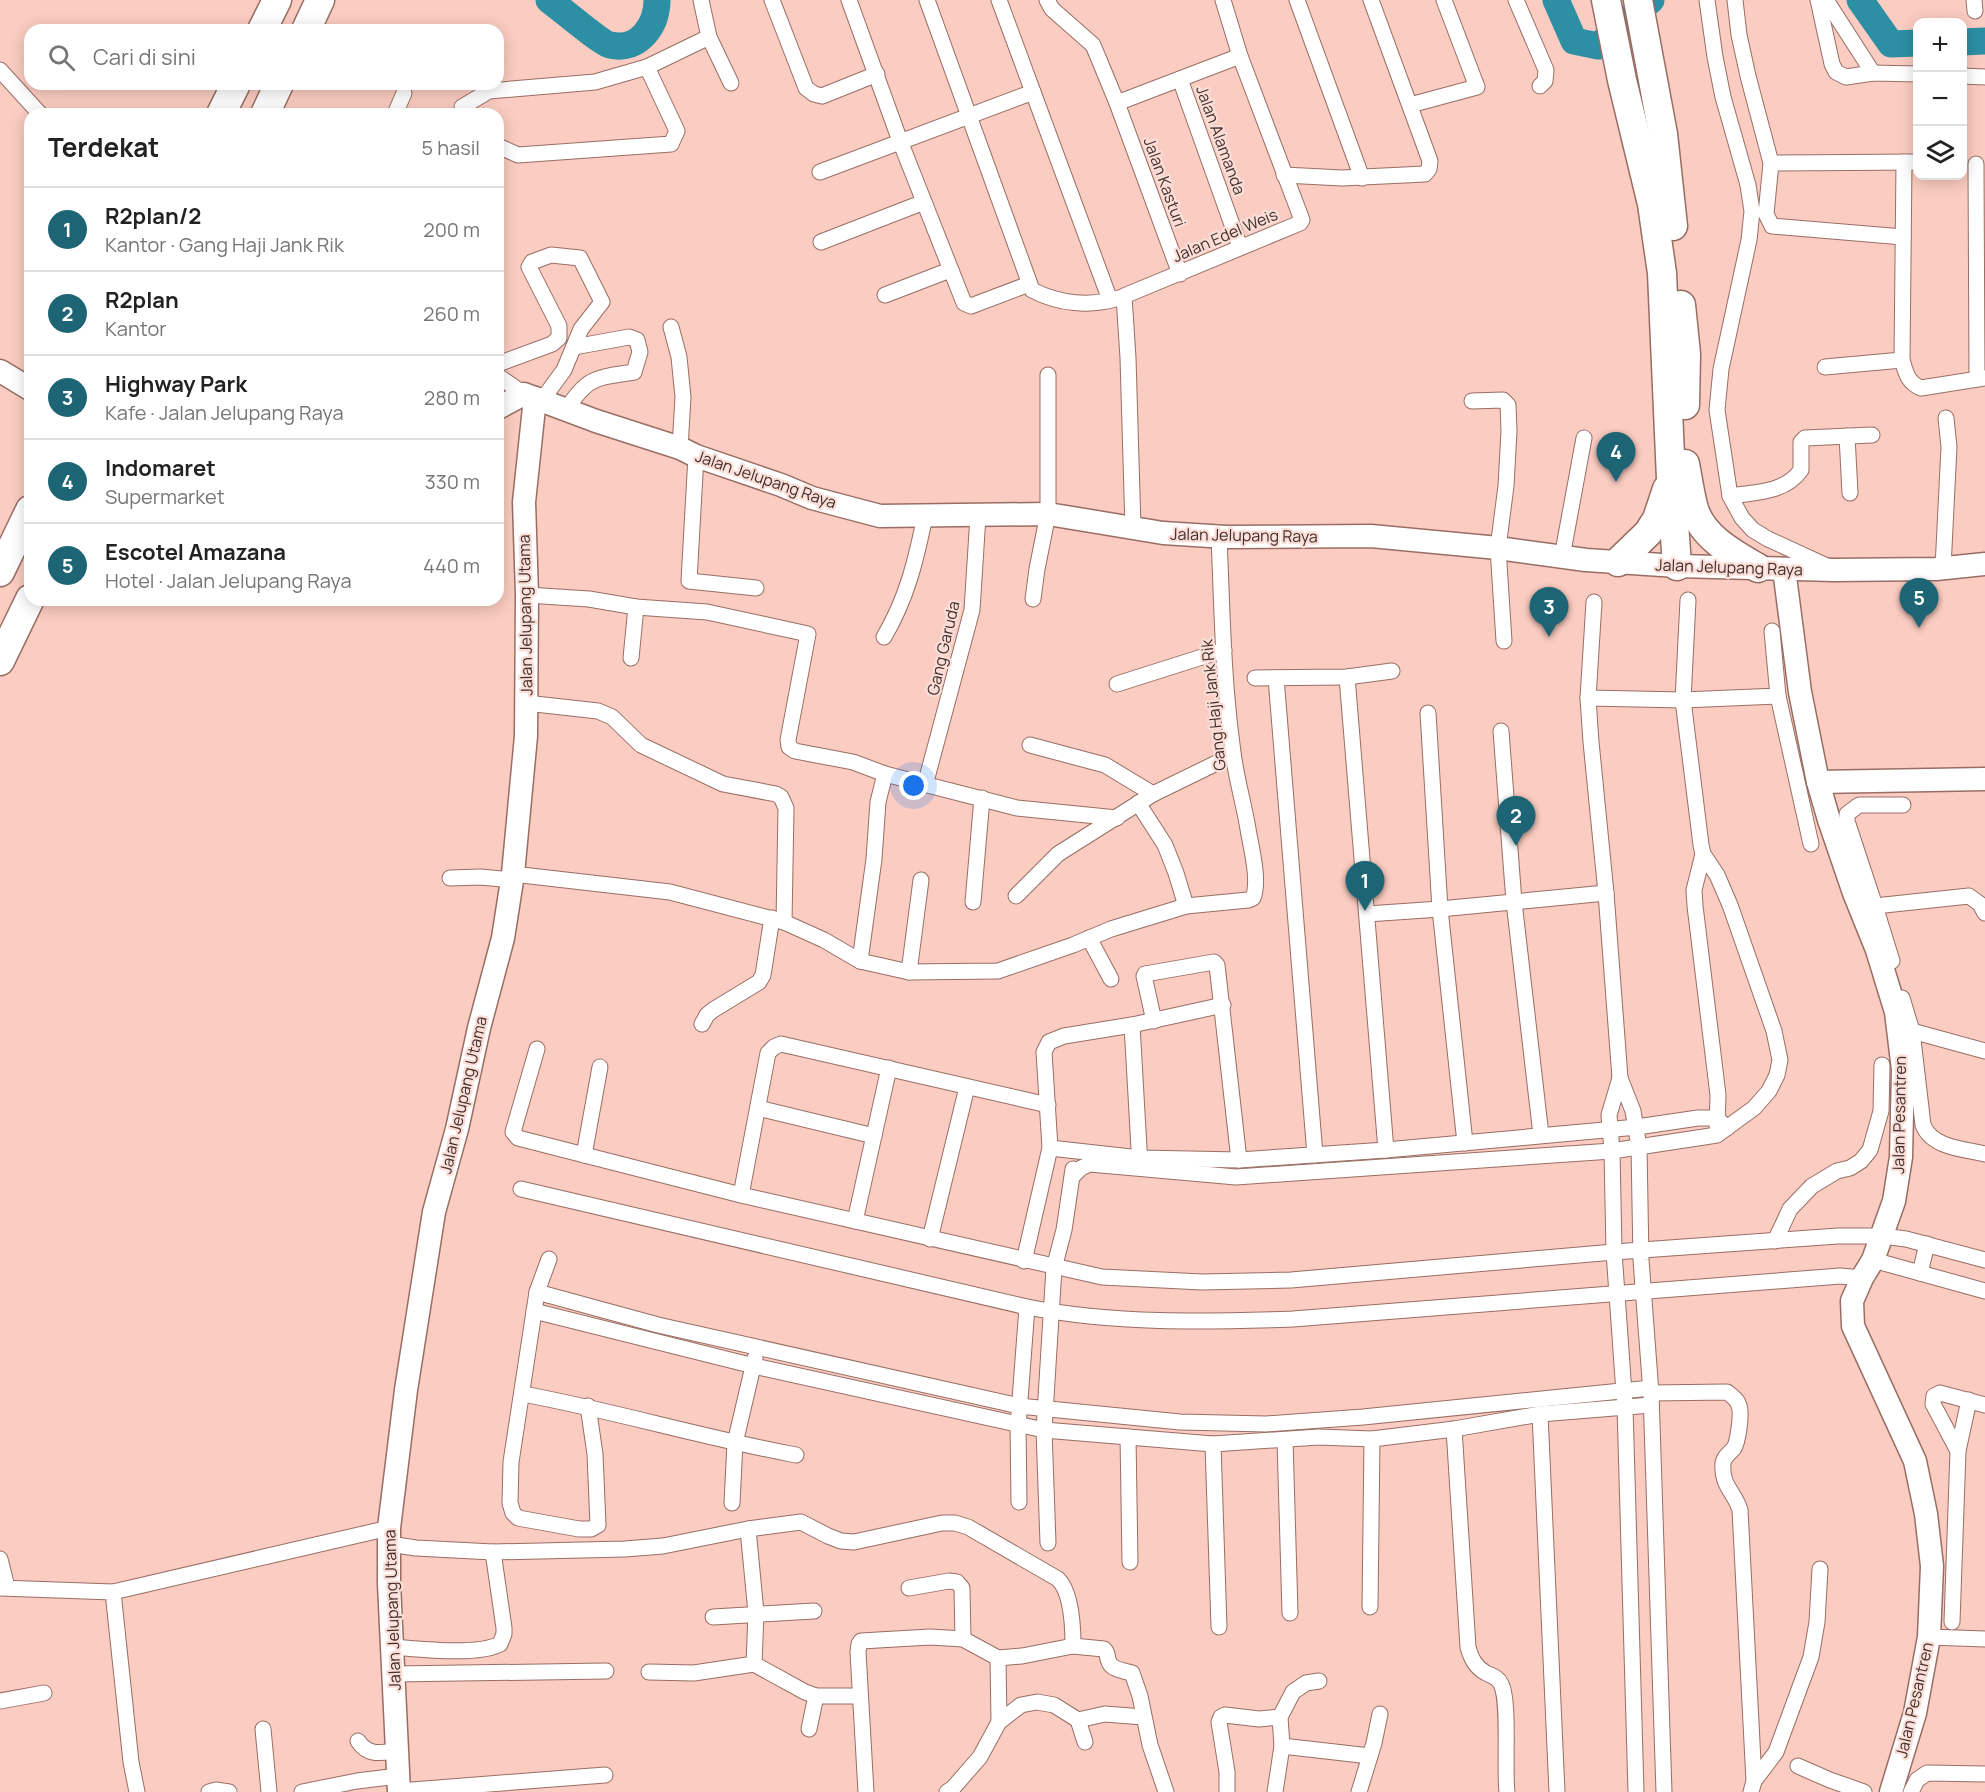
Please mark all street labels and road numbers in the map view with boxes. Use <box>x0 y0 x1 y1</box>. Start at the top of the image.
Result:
street label: Jalan Alamanda <box>1191 82 1251 198</box>
street label: Jalan Kasturi <box>1139 134 1191 230</box>
street label: Jalan Edel Weis <box>1169 203 1281 267</box>
street label: Jalan Jelupang Raya <box>693 445 839 513</box>
street label: Jalan Jelupang Raya <box>1170 523 1318 547</box>
street label: Jalan Jelupang Utama <box>513 534 537 696</box>
street label: Jalan Jelupang Raya <box>1655 553 1803 581</box>
street label: Gang Garuda <box>921 599 965 697</box>
street label: Gang Haji Jank Rik <box>1195 637 1231 772</box>
street label: Jalan Jelupang Utama <box>434 1014 492 1176</box>
street label: Jalan Pesantren <box>1887 1056 1911 1174</box>
street label: Jalan Jelupang Utama <box>378 1529 406 1691</box>
street label: Jalan Pesantren <box>1890 1640 1938 1760</box>

